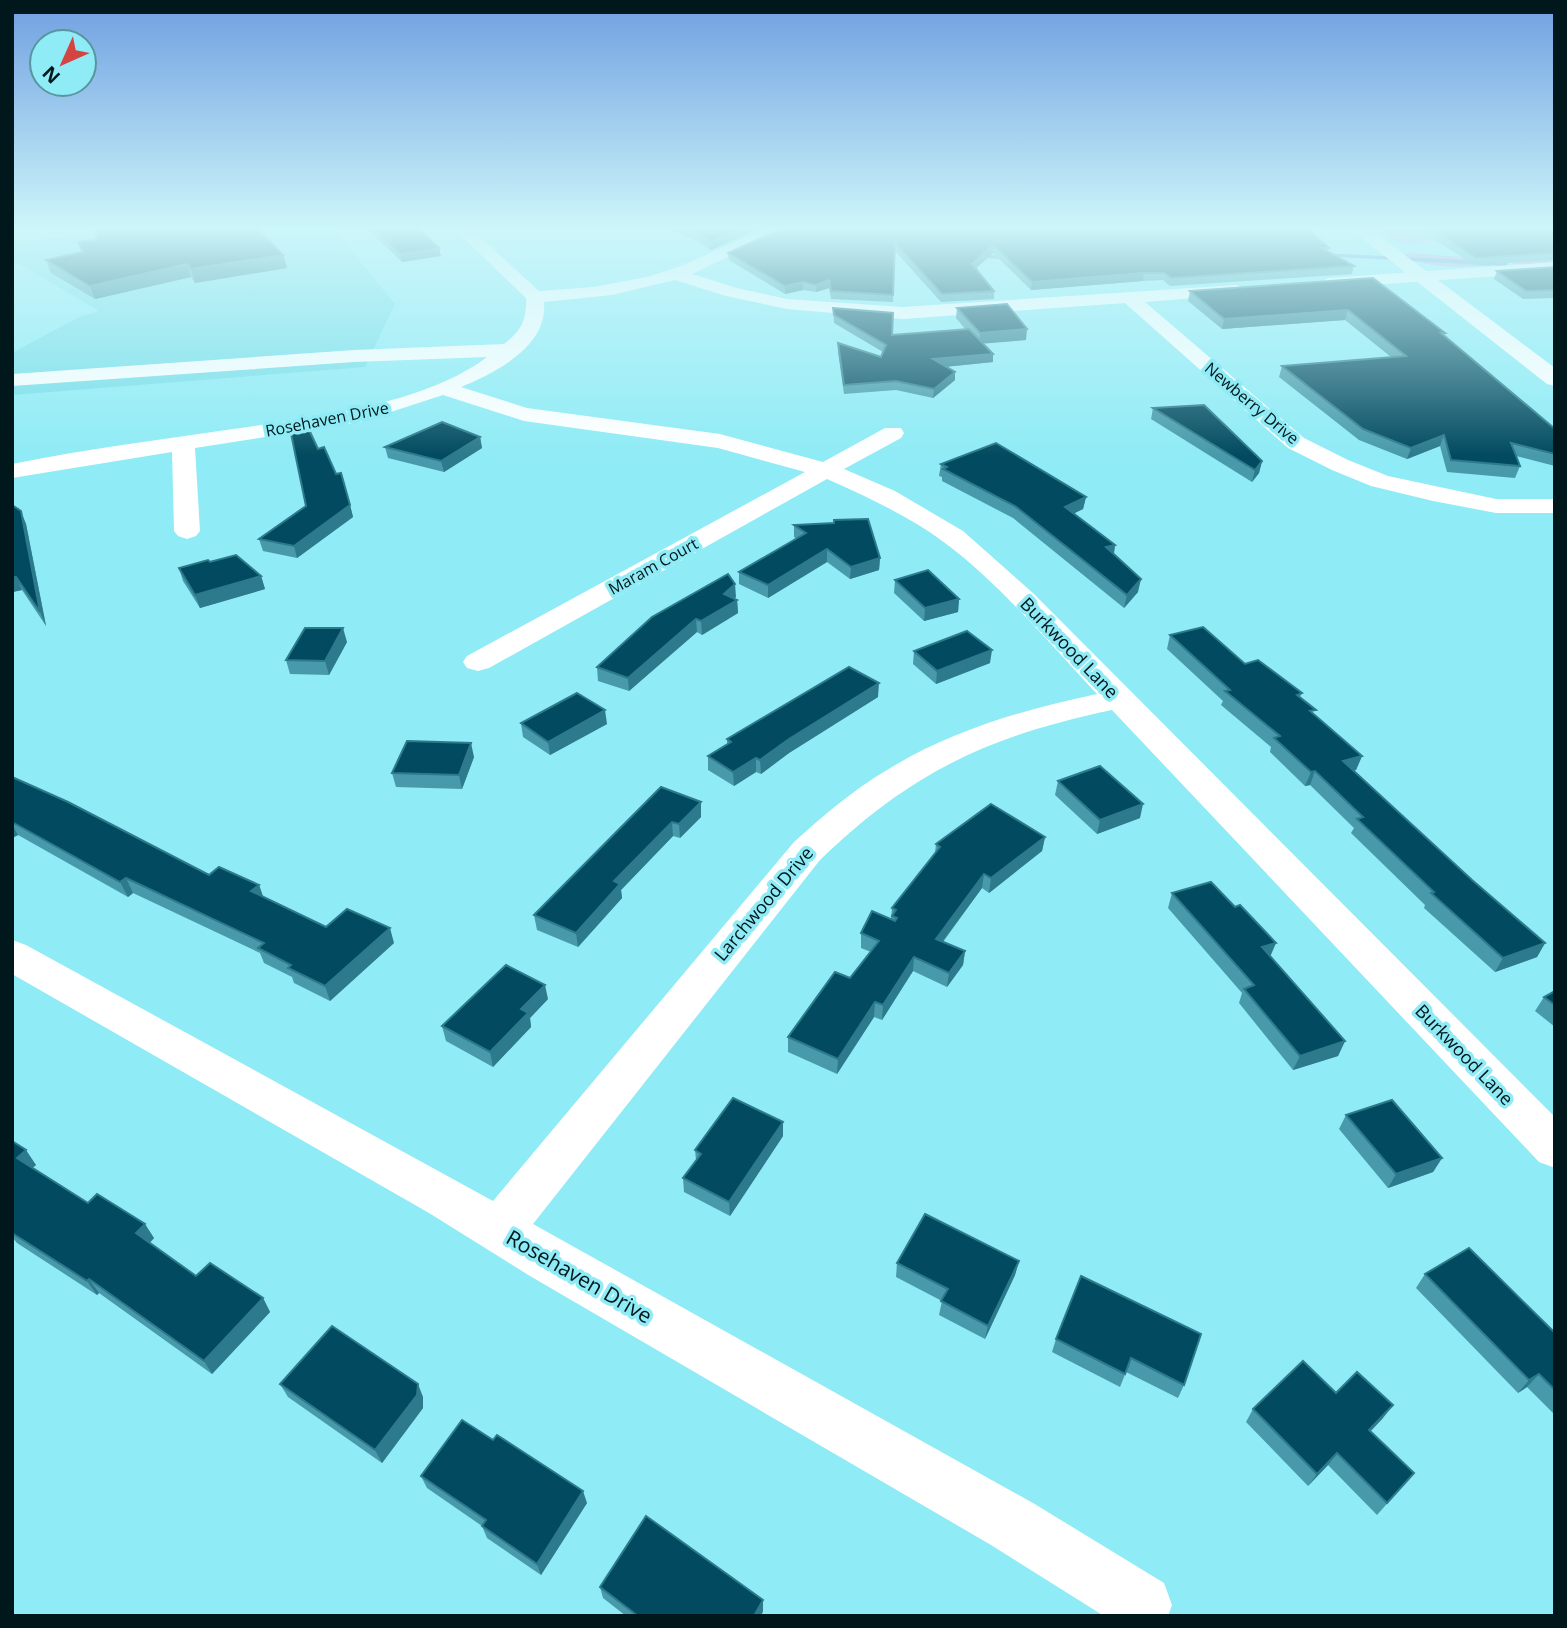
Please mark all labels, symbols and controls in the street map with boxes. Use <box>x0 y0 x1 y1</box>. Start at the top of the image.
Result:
north arrow <box>28 28 98 98</box>
text: N <box>36 60 66 90</box>
street label: Newberry Drive <box>1200 357 1304 449</box>
street label: Rosehaven Drive <box>264 396 390 442</box>
street label: Maram Court <box>604 532 702 600</box>
street label: Burkwood Lane <box>1015 592 1124 703</box>
street label: Larchwood Drive <box>708 841 818 965</box>
street label: Burkwood Lane <box>1410 999 1519 1110</box>
street label: Rosehaven Drive <box>501 1223 658 1329</box>

